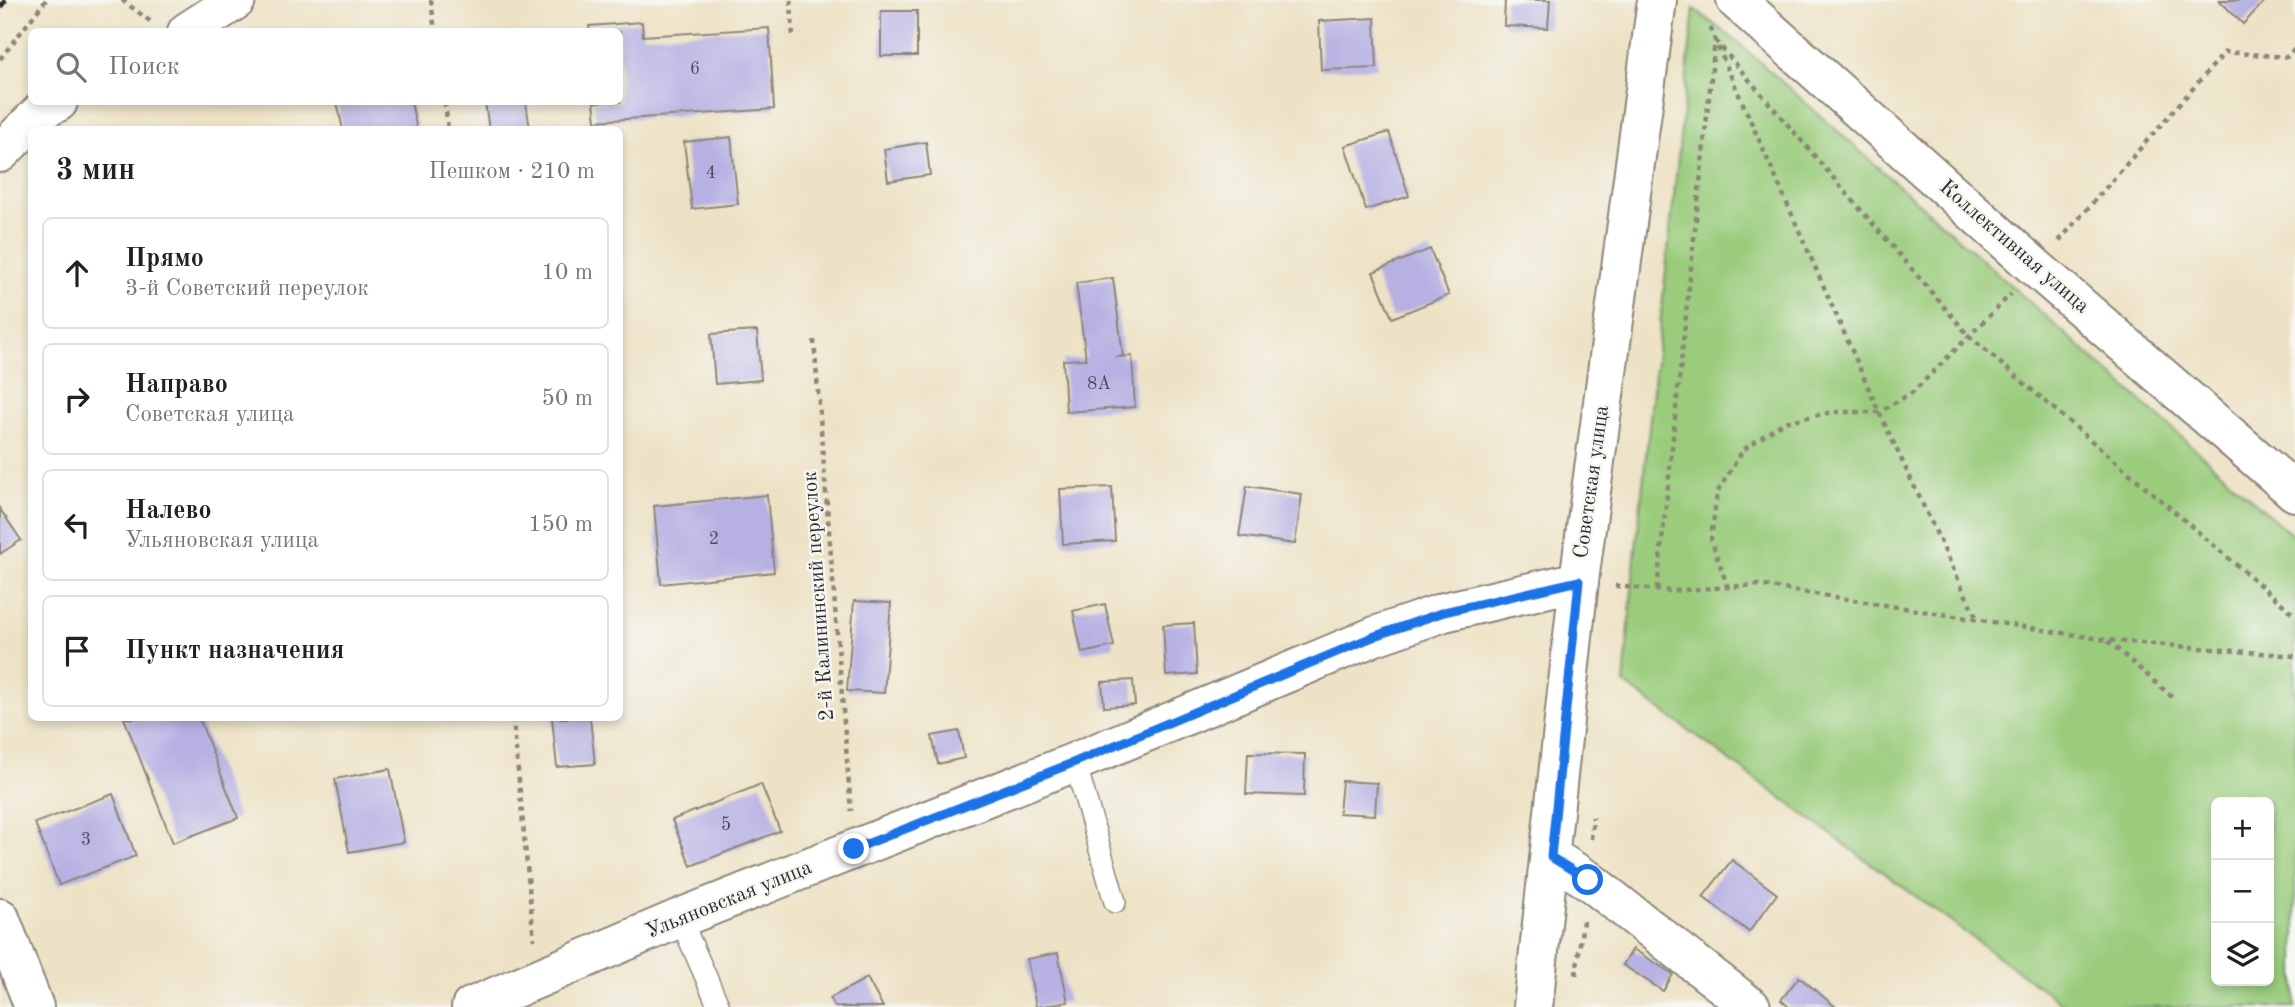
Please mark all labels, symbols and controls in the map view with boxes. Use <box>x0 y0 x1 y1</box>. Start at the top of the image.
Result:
search box <box>28 28 623 105</box>
icon: search <box>52 48 90 86</box>
text: Поиск <box>108 54 180 80</box>
house number: 6 <box>690 60 700 78</box>
text: 3 мин <box>56 156 135 186</box>
text: Пешком · 210 m <box>429 160 595 183</box>
house number: 4 <box>706 164 716 182</box>
street label: Коллективная улица <box>1935 176 2093 318</box>
text: Прямо <box>125 246 204 272</box>
icon: ahead <box>58 254 96 292</box>
text: 10 m <box>542 261 593 284</box>
text: 3-й Советский переулок <box>125 277 369 300</box>
text: Направо <box>125 372 228 398</box>
house number: 8А <box>1087 375 1111 393</box>
icon: right <box>58 380 96 418</box>
text: 50 m <box>542 387 593 410</box>
text: Советская улица <box>125 403 294 426</box>
street label: Советская улица <box>1571 404 1613 560</box>
street label: 2-й Калининский переулок <box>800 470 838 722</box>
text: Налево <box>125 498 212 524</box>
icon: left <box>58 506 96 544</box>
text: 150 m <box>528 513 593 536</box>
text: Ульяновская улица <box>125 529 319 552</box>
house number: 2 <box>709 530 719 548</box>
icon: arrive <box>58 632 96 670</box>
text: Пункт назначения <box>125 638 344 664</box>
map controls <box>2211 797 2274 986</box>
button: + <box>2211 797 2274 860</box>
house number: 5 <box>721 816 731 834</box>
house number: 3 <box>81 831 91 849</box>
route end <box>838 833 869 864</box>
street label: Ульяновская улица <box>643 857 815 943</box>
button: − <box>2211 860 2274 923</box>
route start <box>1572 864 1603 895</box>
button: layers <box>2211 923 2274 986</box>

